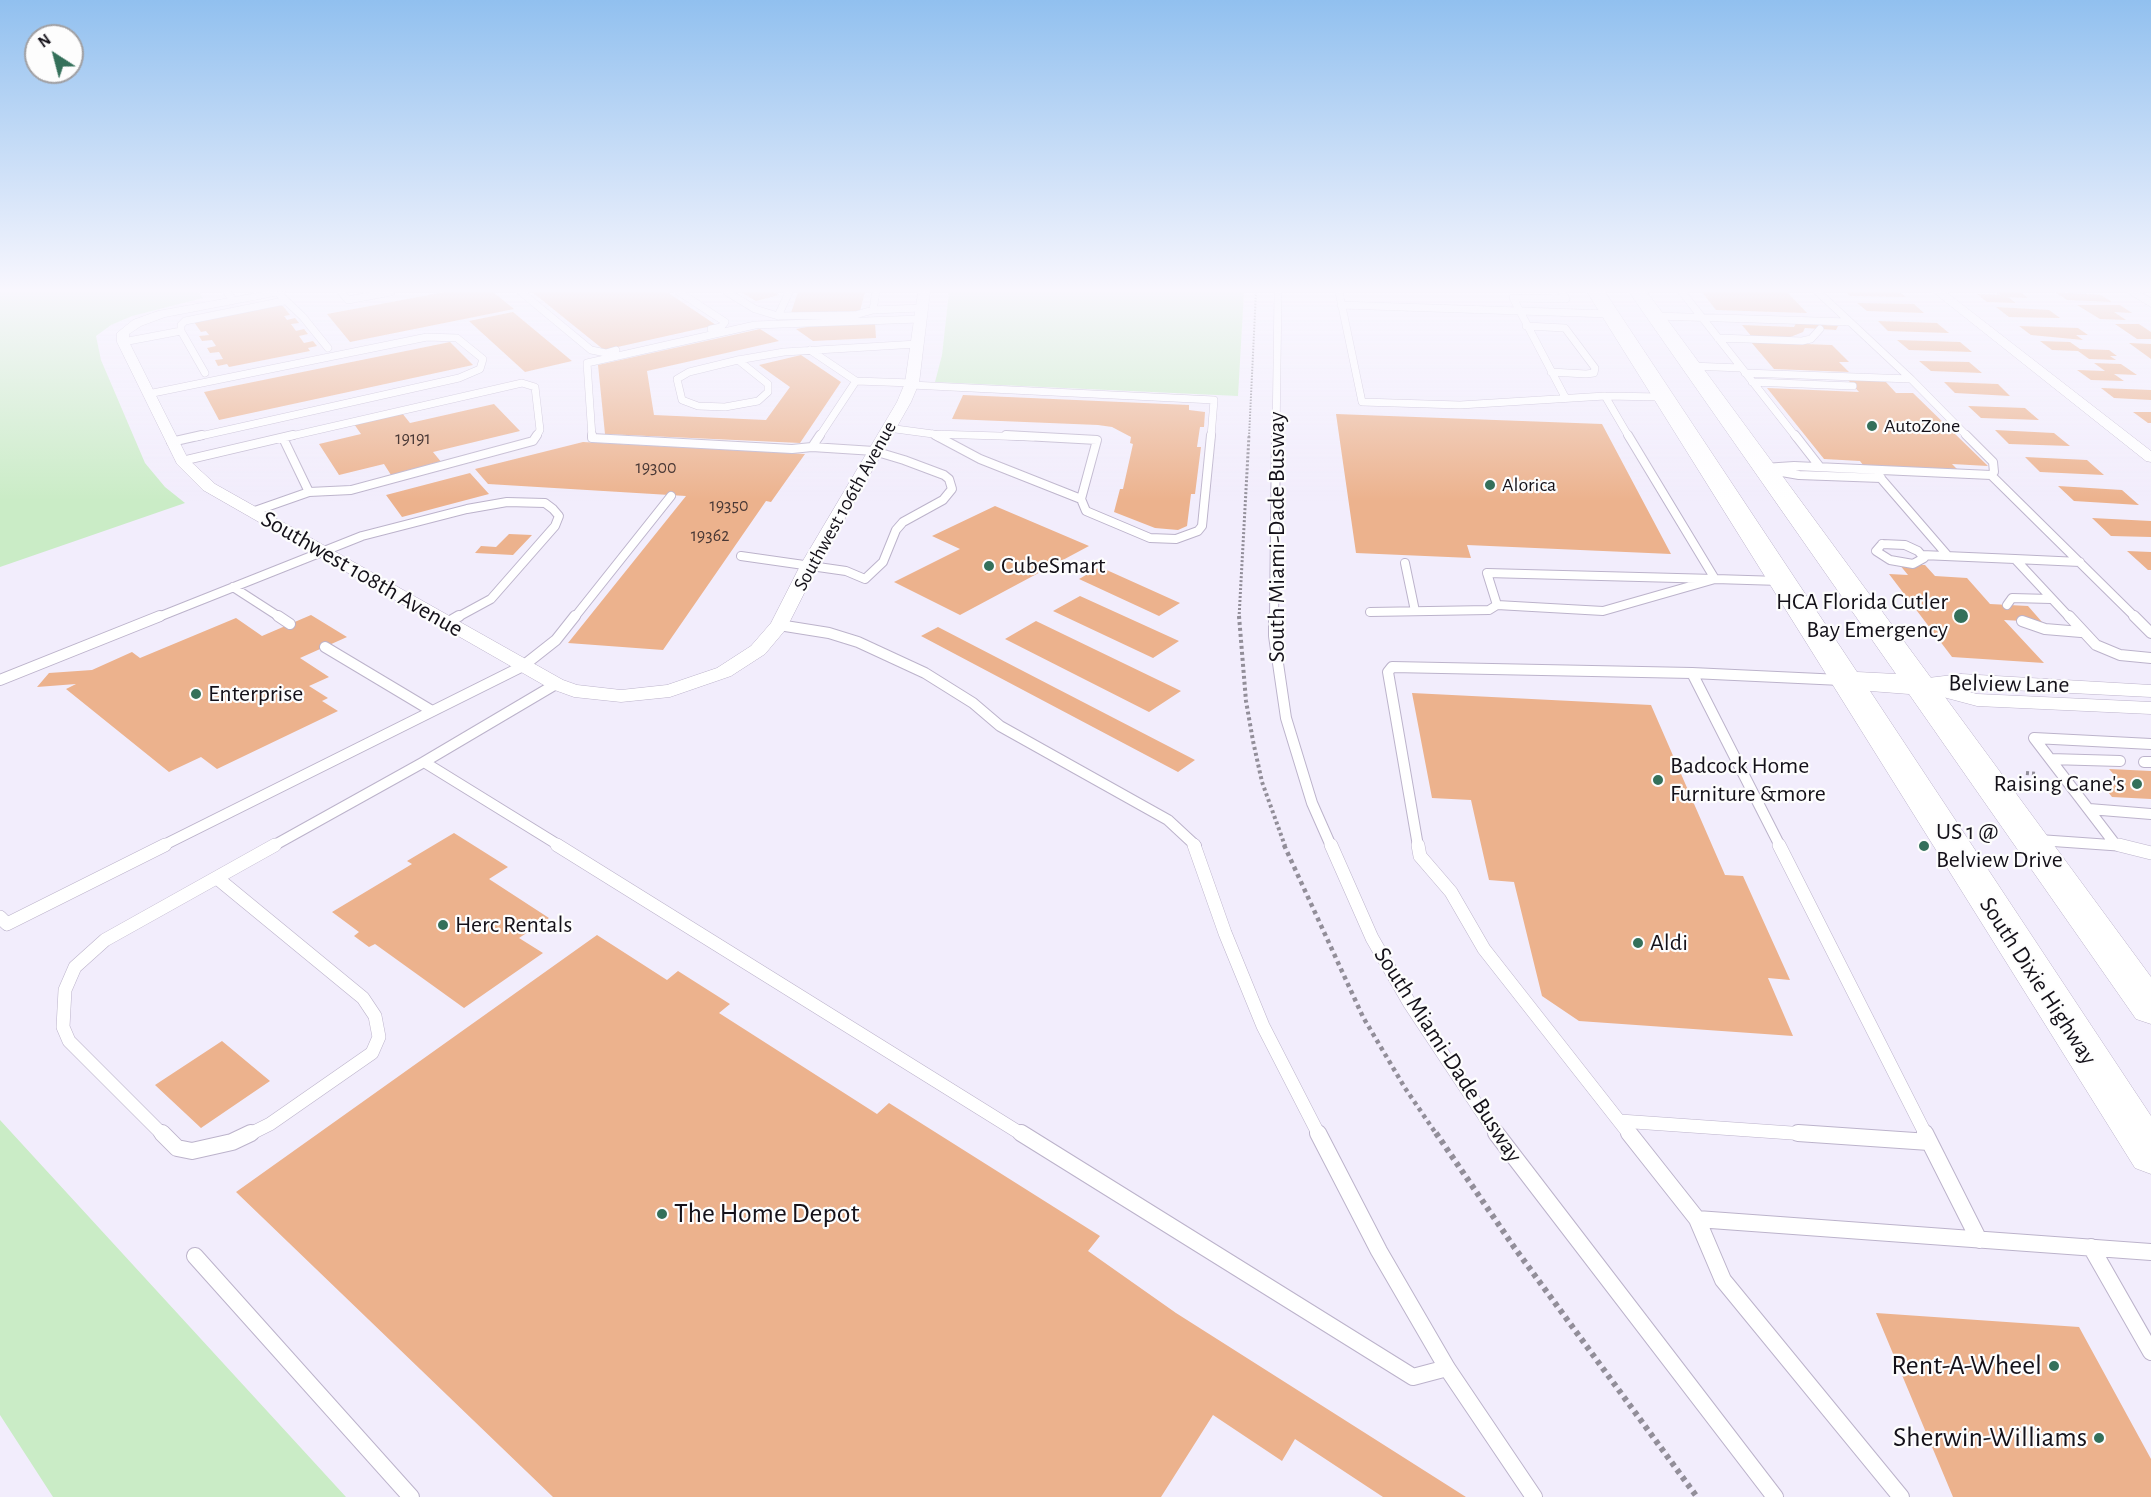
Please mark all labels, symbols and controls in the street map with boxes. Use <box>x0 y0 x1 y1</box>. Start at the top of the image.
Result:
north arrow <box>24 24 84 84</box>
text: N <box>35 31 54 51</box>
street label: South Miami-Dade Busway <box>1263 411 1291 663</box>
place label: AutoZone <box>1884 414 1960 438</box>
street label: Southwest 106th Avenue <box>788 417 902 595</box>
marker: AutoZone <box>1865 419 1879 433</box>
house number: 19191 <box>395 428 431 450</box>
house number: 19300 <box>635 457 677 479</box>
place label: Alorica <box>1502 473 1556 497</box>
marker: Alorica <box>1483 478 1497 492</box>
house number: 19350 <box>709 495 749 517</box>
street label: Southwest 108th Avenue <box>256 504 468 644</box>
house number: 19362 <box>691 525 729 547</box>
place label: CubeSmart <box>1001 552 1105 580</box>
marker: CubeSmart <box>982 559 996 573</box>
place label: HCA Florida Cutler Bay Emergency <box>1776 588 1948 644</box>
marker: HCA Florida Cutler Bay Emergency <box>1952 607 1970 625</box>
street label: Belview Lane <box>1948 669 2070 699</box>
place label: Enterprise <box>208 680 303 708</box>
marker: Enterprise <box>189 687 203 701</box>
place label: Badcock Home Furniture &more <box>1670 752 1826 808</box>
place label: Raising Cane's <box>1993 770 2125 798</box>
marker: Badcock Home Furniture &more <box>1651 773 1665 787</box>
marker: Raising Cane's <box>2130 777 2144 791</box>
place label: US 1 @ Belview Drive <box>1936 818 2063 874</box>
marker: US 1 @ Belview Drive <box>1917 839 1931 853</box>
street label: South Dixie Highway <box>1973 892 2103 1070</box>
place label: Herc Rentals <box>455 911 572 939</box>
marker: Herc Rentals <box>436 918 450 932</box>
place label: Aldi <box>1650 929 1688 957</box>
marker: Aldi <box>1631 936 1645 950</box>
street label: South Miami-Dade Busway <box>1368 942 1528 1168</box>
place label: The Home Depot <box>674 1197 859 1231</box>
marker: The Home Depot <box>655 1207 669 1221</box>
place label: Rent-A-Wheel <box>1891 1349 2042 1383</box>
marker: Rent-A-Wheel <box>2047 1359 2061 1373</box>
place label: Sherwin-Williams <box>1893 1421 2087 1455</box>
marker: Sherwin-Williams <box>2092 1431 2106 1445</box>

